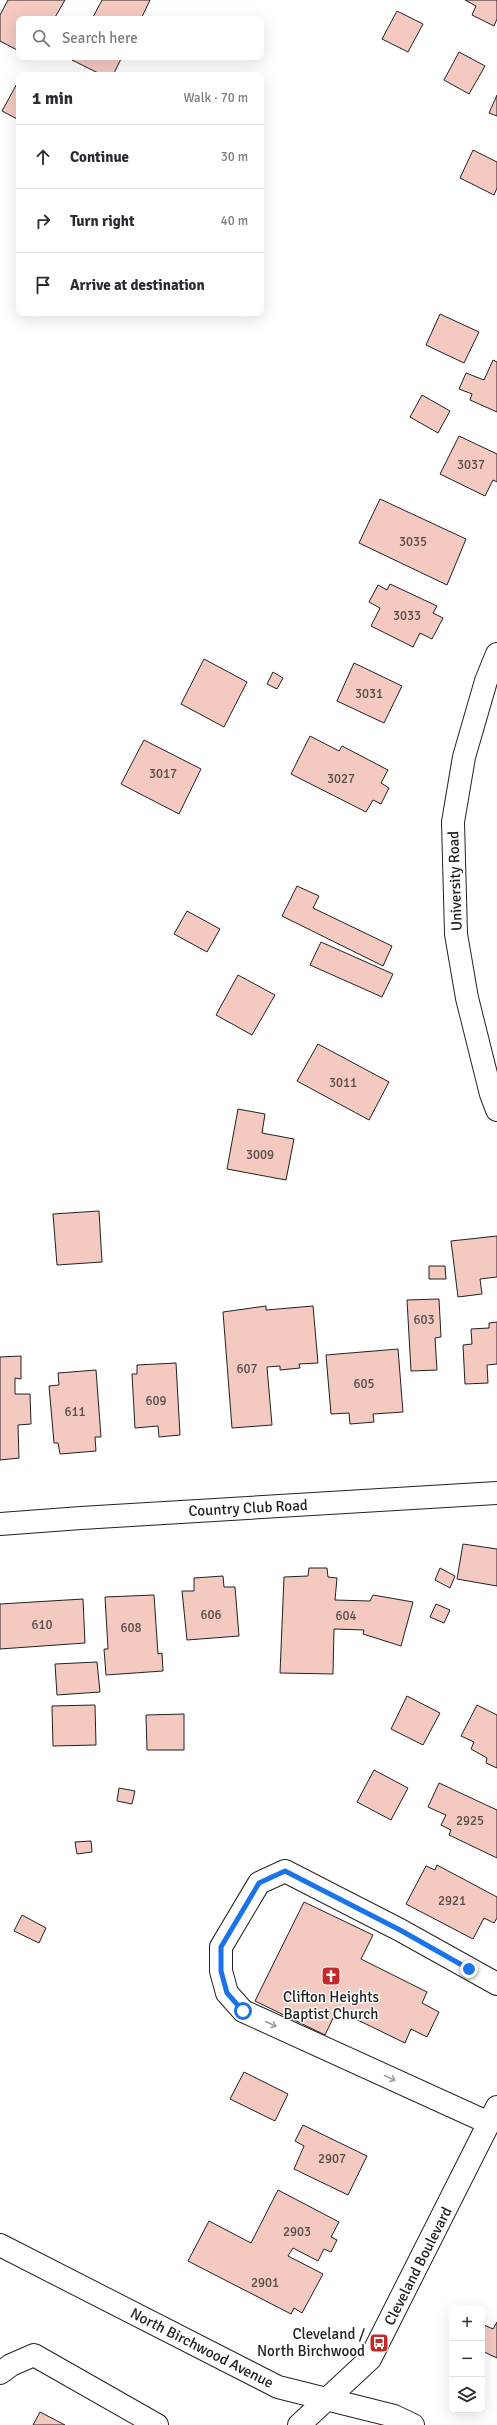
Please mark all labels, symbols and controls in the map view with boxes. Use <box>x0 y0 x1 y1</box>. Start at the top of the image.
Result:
search box <box>16 16 264 60</box>
icon: search <box>30 27 52 49</box>
text: Search here <box>62 29 138 47</box>
text: 1 min <box>32 88 73 109</box>
text: Walk · 70 m <box>184 90 248 106</box>
icon: ahead <box>32 146 54 168</box>
text: Continue <box>70 148 129 166</box>
text: 30 m <box>221 149 248 165</box>
icon: right <box>32 210 54 232</box>
text: Turn right <box>70 212 135 230</box>
text: 40 m <box>221 213 248 229</box>
icon: arrive <box>32 274 54 296</box>
text: Arrive at destination <box>70 276 205 294</box>
house number: 3037 <box>457 457 485 473</box>
house number: 3035 <box>399 534 427 550</box>
house number: 3033 <box>393 608 421 624</box>
house number: 3031 <box>355 686 383 702</box>
house number: 3017 <box>149 766 177 782</box>
house number: 3027 <box>327 771 355 787</box>
street label: University Road <box>444 831 466 931</box>
house number: 3011 <box>329 1075 357 1091</box>
house number: 3009 <box>246 1147 274 1163</box>
house number: 603 <box>413 1312 435 1328</box>
house number: 607 <box>236 1361 258 1377</box>
house number: 605 <box>353 1376 375 1392</box>
house number: 609 <box>145 1393 167 1409</box>
house number: 611 <box>64 1404 86 1420</box>
street label: Country Club Road <box>188 1496 308 1520</box>
house number: 606 <box>200 1607 222 1623</box>
house number: 604 <box>335 1608 357 1624</box>
house number: 610 <box>31 1617 53 1633</box>
house number: 608 <box>120 1620 142 1636</box>
house number: 2925 <box>456 1813 484 1829</box>
house number: 2921 <box>438 1893 466 1909</box>
route end <box>460 1960 478 1978</box>
church icon: Clifton Heights Baptist Church <box>320 1965 342 1987</box>
place label: Clifton Heights Baptist Church <box>283 1988 379 2023</box>
route start <box>234 2002 252 2020</box>
one-way arrow <box>265 2020 277 2028</box>
one-way arrow <box>383 2075 395 2082</box>
house number: 2907 <box>318 2151 346 2167</box>
street label: Cleveland Boulevard <box>380 2204 456 2328</box>
house number: 2903 <box>283 2224 311 2240</box>
house number: 2901 <box>251 2275 279 2291</box>
street label: North Birchwood Avenue <box>127 2304 277 2392</box>
map controls <box>449 2305 485 2413</box>
button: + <box>449 2305 485 2341</box>
place label: Cleveland / North Birchwood <box>257 2325 366 2360</box>
bus stop icon: Cleveland / North Birchwood <box>368 2332 390 2354</box>
button: − <box>449 2341 485 2377</box>
button: layers <box>449 2377 485 2413</box>

